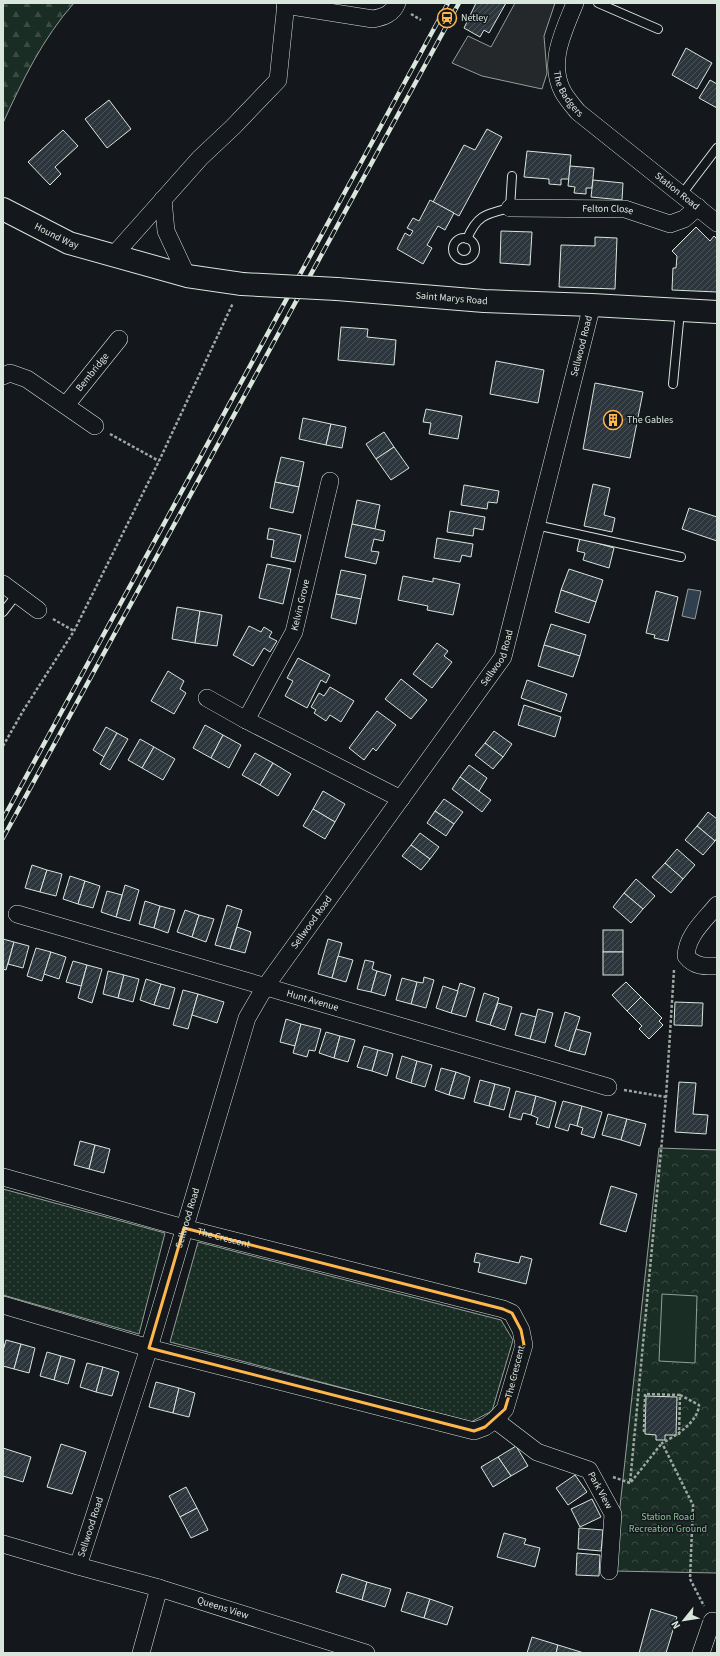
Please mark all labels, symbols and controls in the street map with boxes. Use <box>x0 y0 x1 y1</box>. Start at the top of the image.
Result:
station icon: Netley <box>436 7 458 29</box>
place label: Netley <box>461 11 488 25</box>
street label: The Badgers <box>550 70 586 120</box>
street label: Station Road <box>652 169 702 213</box>
street label: Felton Close <box>582 202 635 218</box>
street label: Hound Way <box>32 219 81 252</box>
street label: Saint Marys Road <box>415 288 488 308</box>
street label: Sellwood Road <box>567 314 596 378</box>
street label: Bembridge <box>72 350 112 395</box>
building icon: The Gables <box>602 409 624 431</box>
place label: The Gables <box>627 413 673 427</box>
street label: Kelvin Grove <box>288 578 313 632</box>
street label: Sellwood Road <box>477 628 517 689</box>
street label: Sellwood Road <box>288 893 336 952</box>
street label: Hunt Avenue <box>285 986 340 1015</box>
street label: Sellwood Road <box>172 1186 203 1250</box>
street label: The Crescent <box>196 1225 252 1252</box>
street label: The Crescent <box>502 1343 528 1400</box>
street label: Park View <box>584 1469 616 1511</box>
street label: Sellwood Road <box>74 1495 107 1559</box>
park label: Station Road Recreation Ground <box>629 1510 707 1536</box>
street label: Queens View <box>195 1593 250 1623</box>
north arrow <box>664 1600 704 1640</box>
text: N <box>667 1618 684 1632</box>

